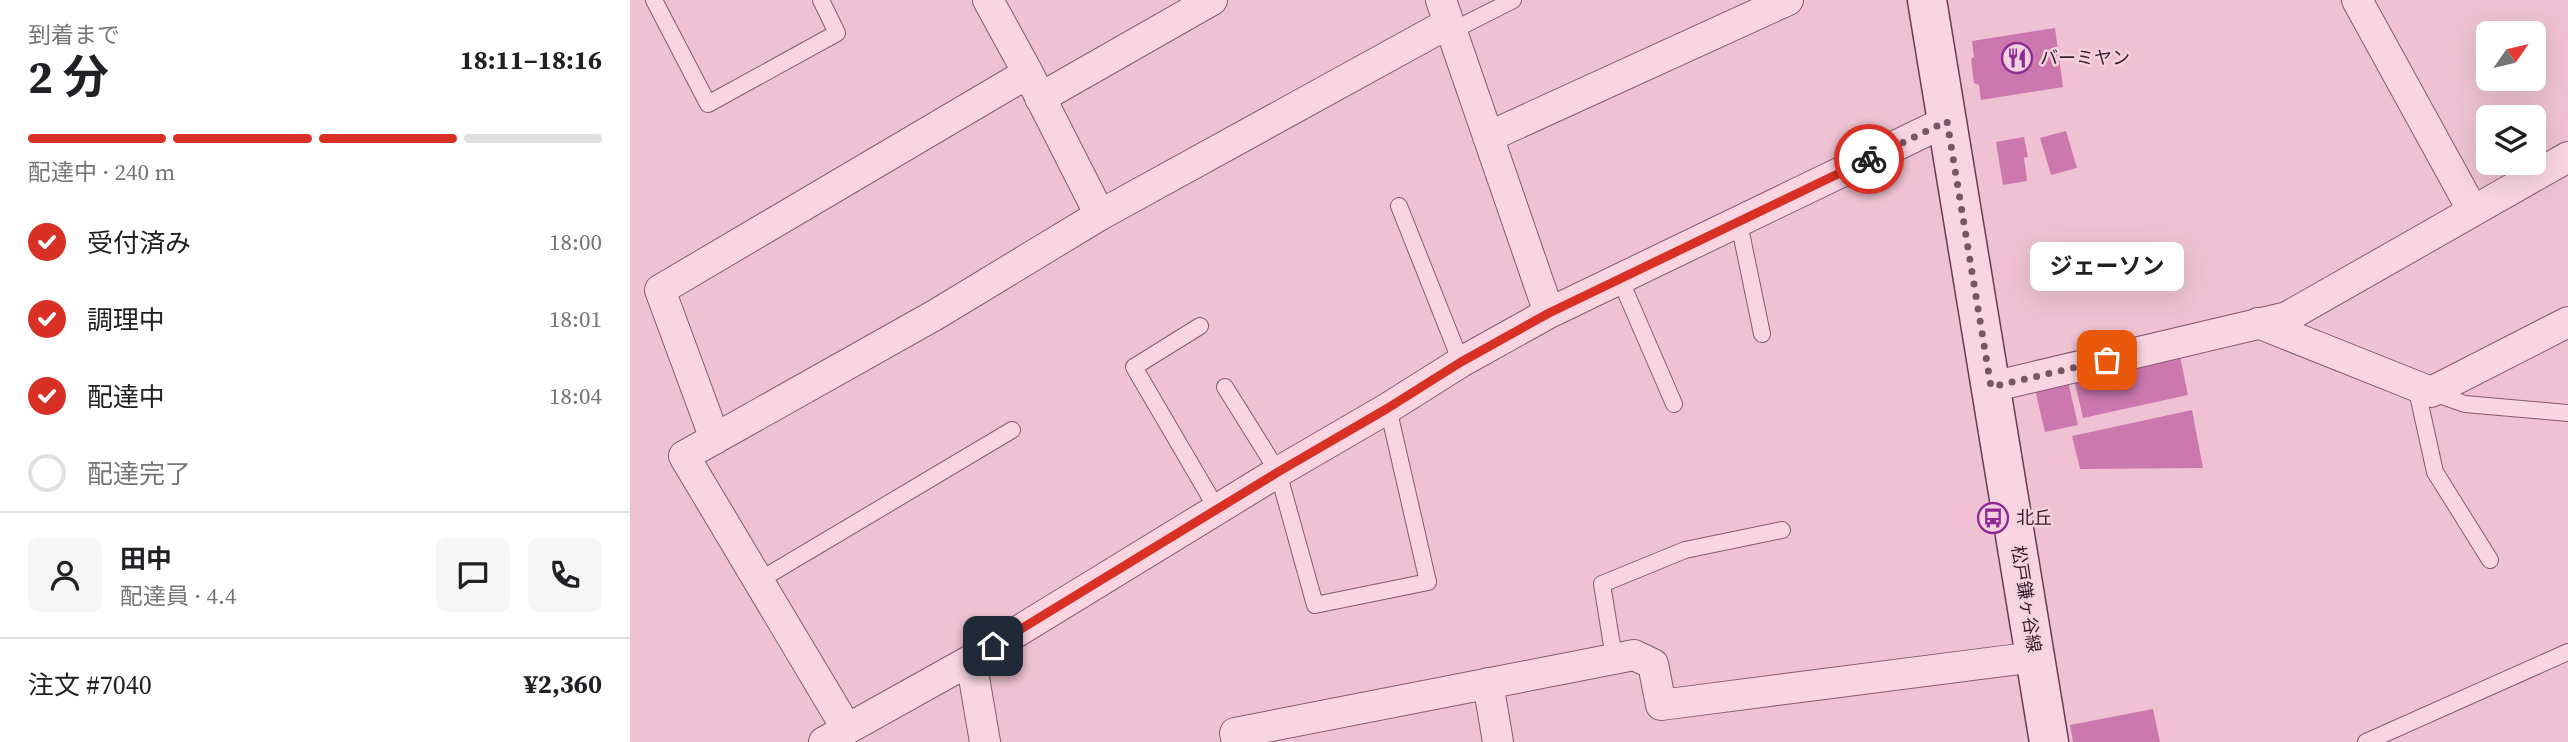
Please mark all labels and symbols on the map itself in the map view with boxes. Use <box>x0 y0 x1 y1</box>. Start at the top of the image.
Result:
north arrow <box>2476 21 2546 91</box>
restaurant icon: バーミヤン <box>2000 41 2034 75</box>
place label: バーミヤン <box>2040 45 2130 70</box>
courier <box>1834 124 1904 194</box>
callout: ジェーソン <box>2030 241 2184 290</box>
pin <box>2077 330 2137 390</box>
bus stop icon: 北丘 <box>1976 501 2010 535</box>
place label: 北丘 <box>2016 505 2052 530</box>
street label: 松戸鎌ヶ谷線 <box>2006 544 2047 654</box>
pin <box>963 616 1023 676</box>

